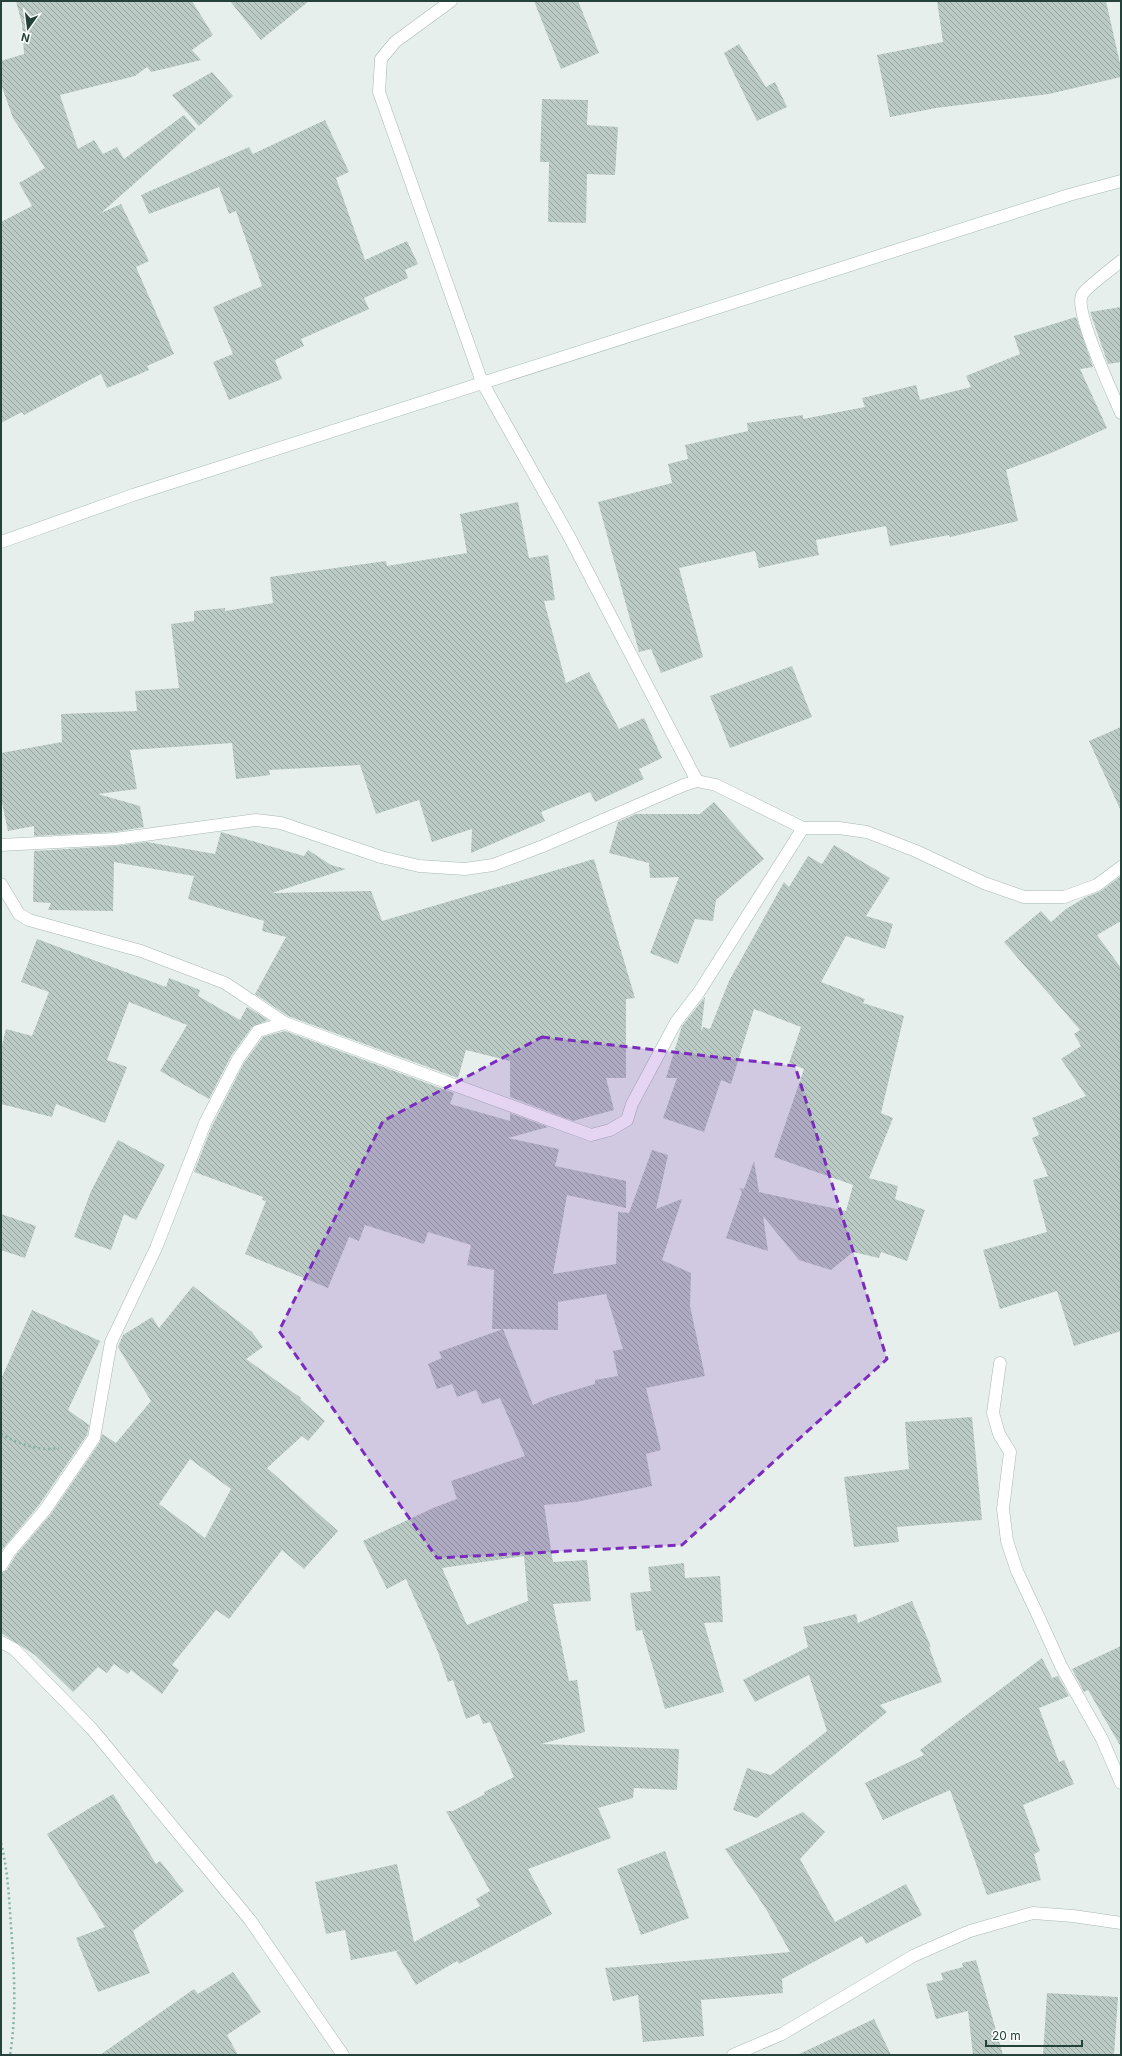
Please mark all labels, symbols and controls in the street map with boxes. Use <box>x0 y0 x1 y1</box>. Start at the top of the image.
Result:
north arrow <box>8 8 48 48</box>
text: N <box>20 30 31 46</box>
scale bar <box>986 2022 1082 2048</box>
text: 20 m <box>992 2028 1021 2043</box>

